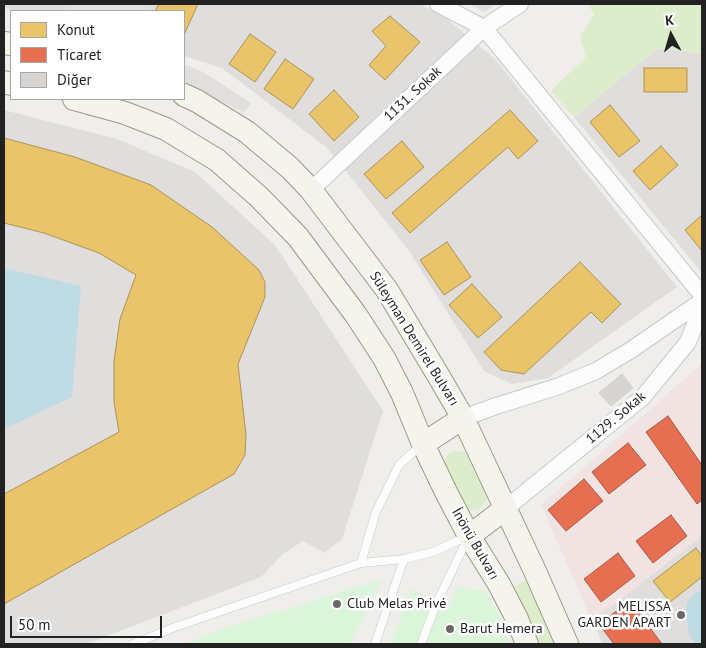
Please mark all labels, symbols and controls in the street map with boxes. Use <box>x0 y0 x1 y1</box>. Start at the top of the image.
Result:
legend <box>10 10 185 100</box>
north arrow <box>646 10 696 60</box>
text: K <box>664 11 675 29</box>
text: Konut <box>57 20 95 39</box>
text: Ticaret <box>57 45 101 64</box>
street label: 1131. Sokak <box>381 63 445 125</box>
text: Diğer <box>57 70 92 89</box>
street label: Süleyman Demirel Bulvarı <box>366 269 462 409</box>
street label: 1129. Sokak <box>583 388 649 448</box>
street label: İnönü Bulvarı <box>448 505 502 583</box>
place label: Club Melas Privé <box>347 596 446 612</box>
marker: Club Melas Privé <box>331 598 343 610</box>
place label: MELISSA GARDEN APART <box>578 599 671 632</box>
scale bar <box>12 606 165 638</box>
marker: MELISSA GARDEN APART <box>675 609 687 621</box>
text: 50 m <box>18 615 51 634</box>
place label: Barut Hemera <box>460 621 543 637</box>
marker: Barut Hemera <box>444 623 456 635</box>

